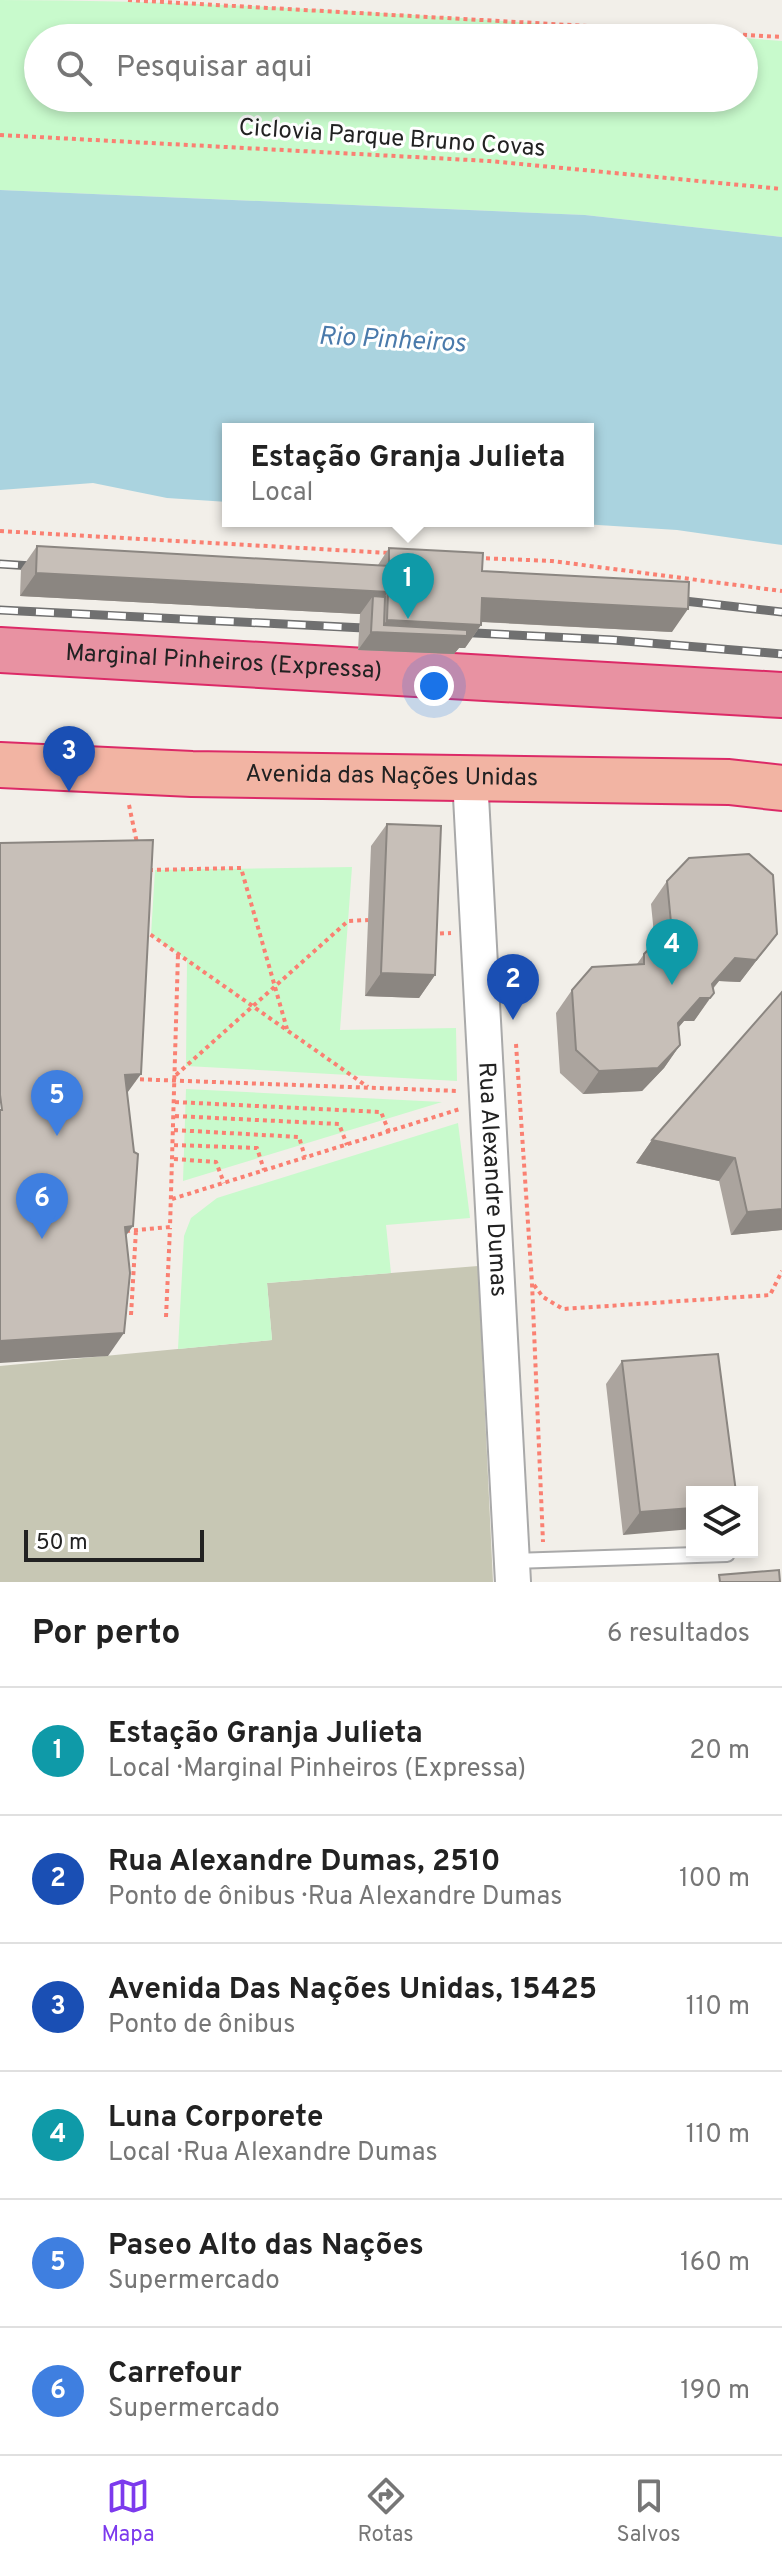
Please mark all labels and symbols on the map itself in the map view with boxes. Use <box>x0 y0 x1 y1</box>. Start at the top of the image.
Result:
street label: Ciclovia Parque Bruno Covas <box>237 113 547 165</box>
water label: Rio Pinheiros <box>318 321 468 361</box>
pin: 1 <box>382 553 434 619</box>
street label: Marginal Pinheiros (Expressa) <box>64 639 383 687</box>
your location <box>414 666 454 706</box>
pin: 3 <box>43 726 95 792</box>
street label: Avenida das Nações Unidas <box>245 760 538 794</box>
pin: 4 <box>646 919 698 985</box>
pin: 2 <box>487 954 539 1020</box>
street label: Rua Alexandre Dumas <box>470 1061 513 1298</box>
pin: 5 <box>31 1070 83 1136</box>
pin: 6 <box>16 1173 68 1239</box>
scale bar <box>24 1526 204 1562</box>

